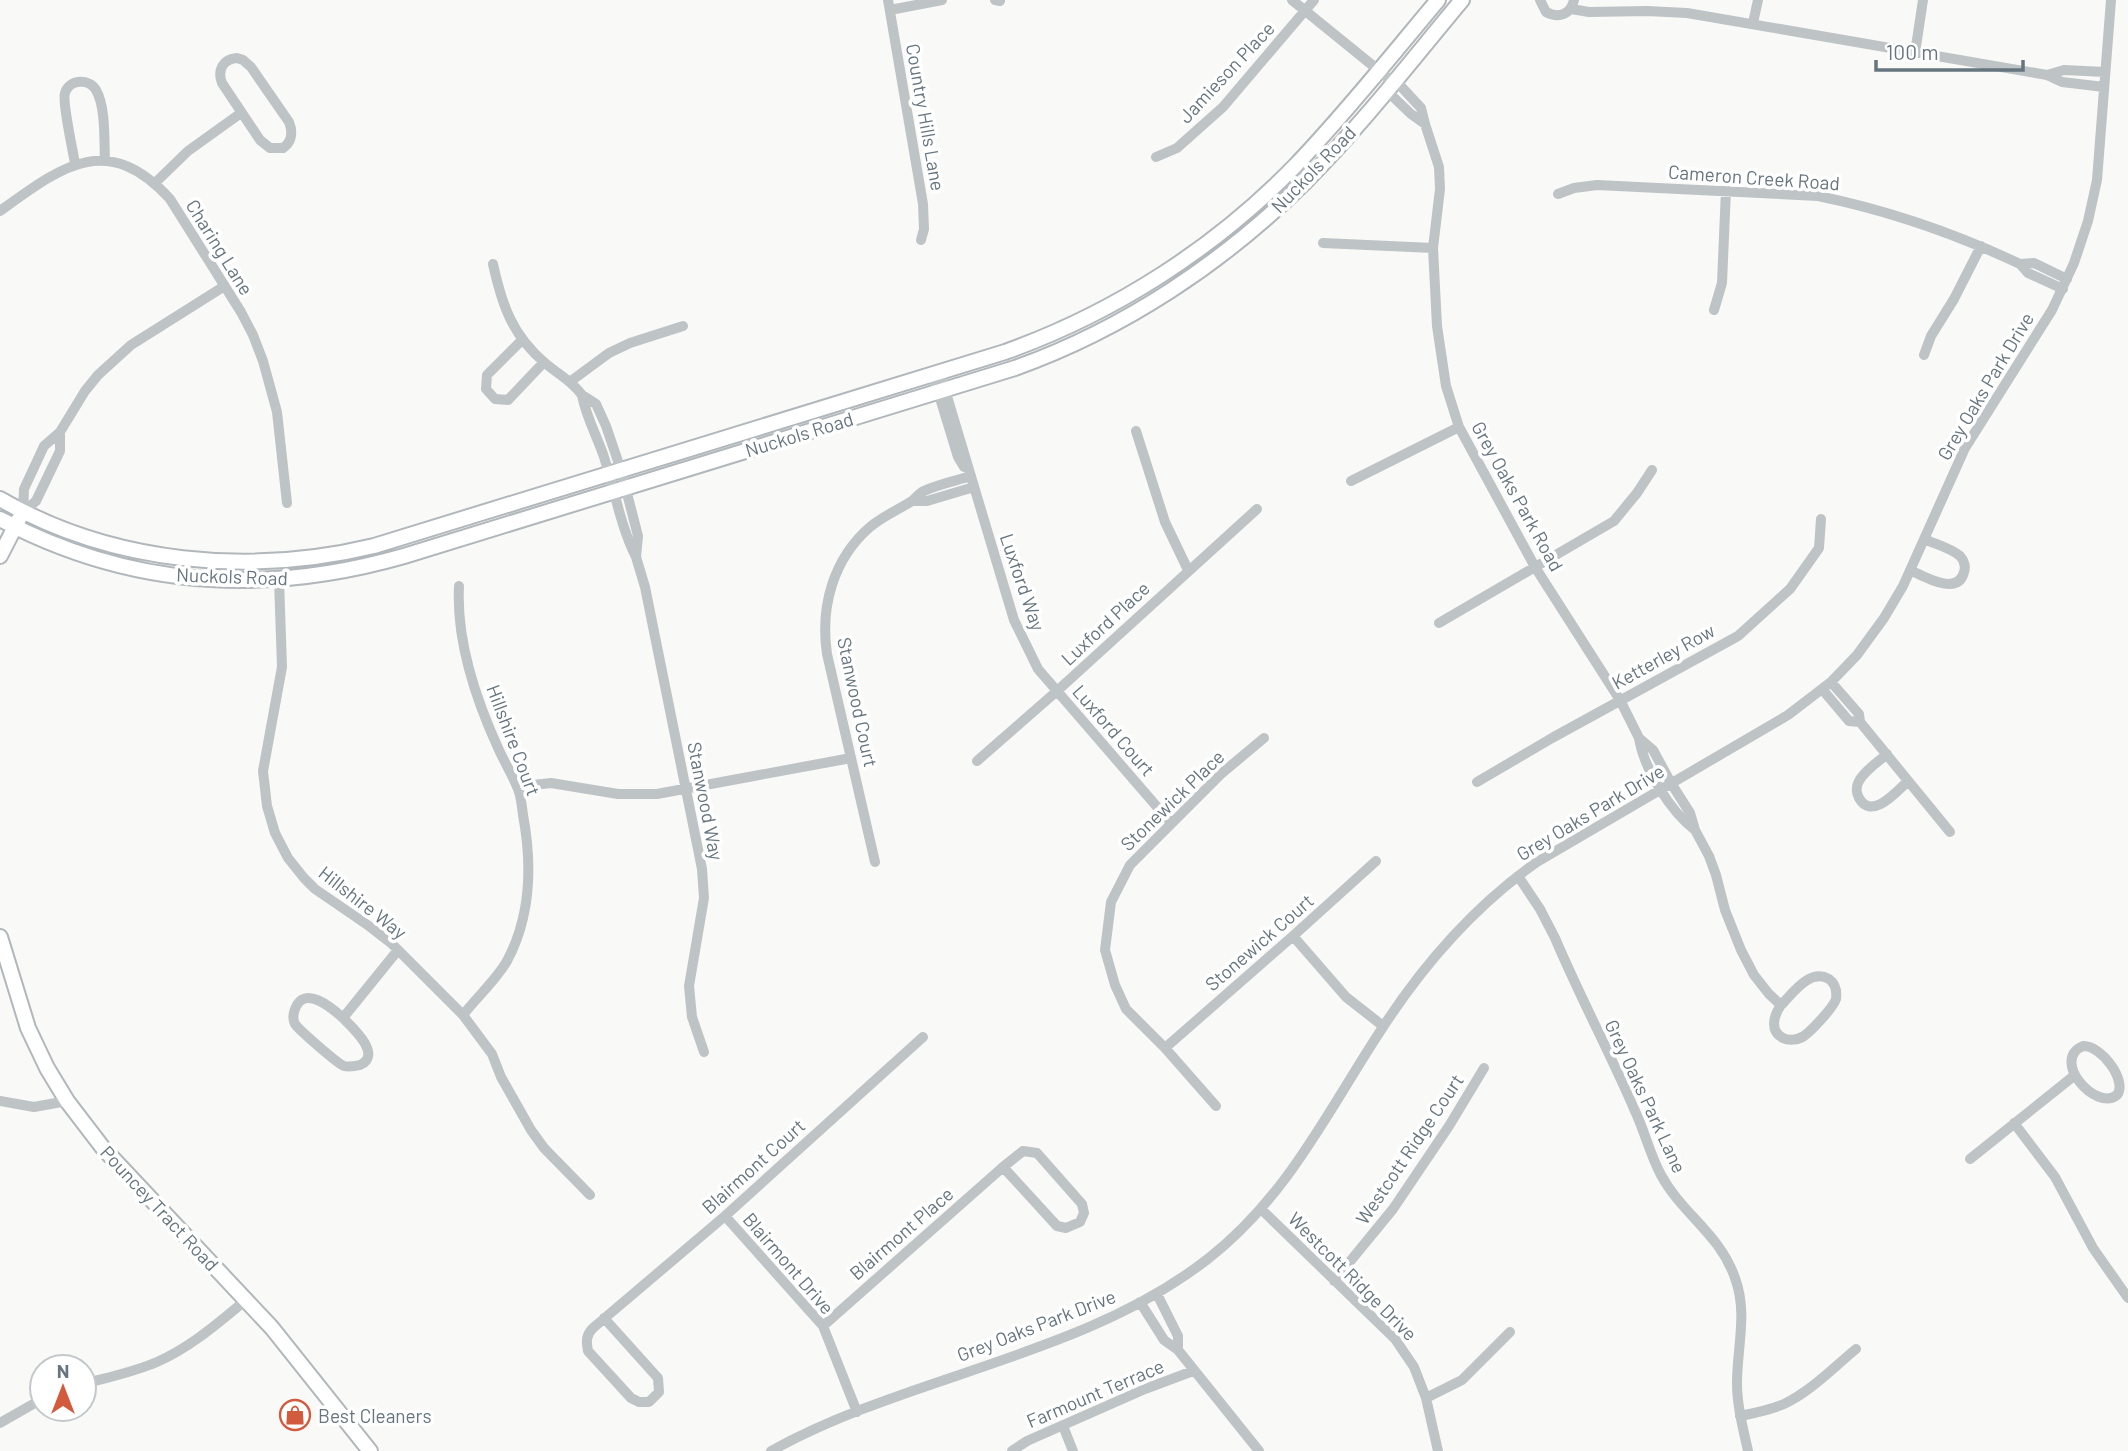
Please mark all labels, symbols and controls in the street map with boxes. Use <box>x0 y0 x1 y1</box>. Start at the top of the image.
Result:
street label: Jamieson Place <box>1173 17 1279 127</box>
scale bar <box>1876 28 2023 72</box>
text: 100 m <box>1886 39 1939 64</box>
street label: Country Hills Lane <box>902 42 950 192</box>
street label: Nuckols Road <box>1266 121 1360 217</box>
street label: Cameron Creek Road <box>1667 160 1841 194</box>
street label: Charing Lane <box>182 195 258 299</box>
street label: Grey Oaks Park Drive <box>1932 308 2038 464</box>
street label: Nuckols Road <box>742 407 856 461</box>
street label: Grey Oaks Park Road <box>1467 417 1569 575</box>
street label: Luxford Way <box>996 530 1050 634</box>
street label: Nuckols Road <box>176 563 288 589</box>
street label: Luxford Place <box>1056 576 1154 670</box>
street label: Ketterley Row <box>1608 618 1719 694</box>
street label: Stanwood Court <box>833 635 883 769</box>
street label: Luxford Court <box>1068 680 1160 780</box>
street label: Hillshire Court <box>482 681 546 799</box>
street label: Stanwood Way <box>683 740 729 862</box>
street label: Stonewick Place <box>1115 745 1229 855</box>
street label: Grey Oaks Park Drive <box>1512 759 1668 865</box>
street label: Hillshire Way <box>315 861 412 944</box>
street label: Stonewick Court <box>1200 889 1318 995</box>
street label: Grey Oaks Park Lane <box>1600 1016 1692 1176</box>
street label: Westcott Ridge Court <box>1350 1070 1468 1228</box>
street label: Blairmont Court <box>697 1114 809 1218</box>
street label: Pouncey Tract Road <box>96 1141 224 1275</box>
street label: Blairmont Place <box>844 1182 958 1284</box>
street label: Westcott Ridge Drive <box>1284 1207 1422 1345</box>
street label: Blairmont Drive <box>739 1208 839 1318</box>
street label: Grey Oaks Park Drive <box>953 1284 1119 1366</box>
north arrow <box>28 1353 98 1423</box>
street label: Farmount Terrace <box>1023 1354 1167 1432</box>
text: N <box>57 1359 69 1382</box>
shop icon: Best Cleaners <box>278 1398 312 1432</box>
place label: Best Cleaners <box>318 1404 432 1427</box>

